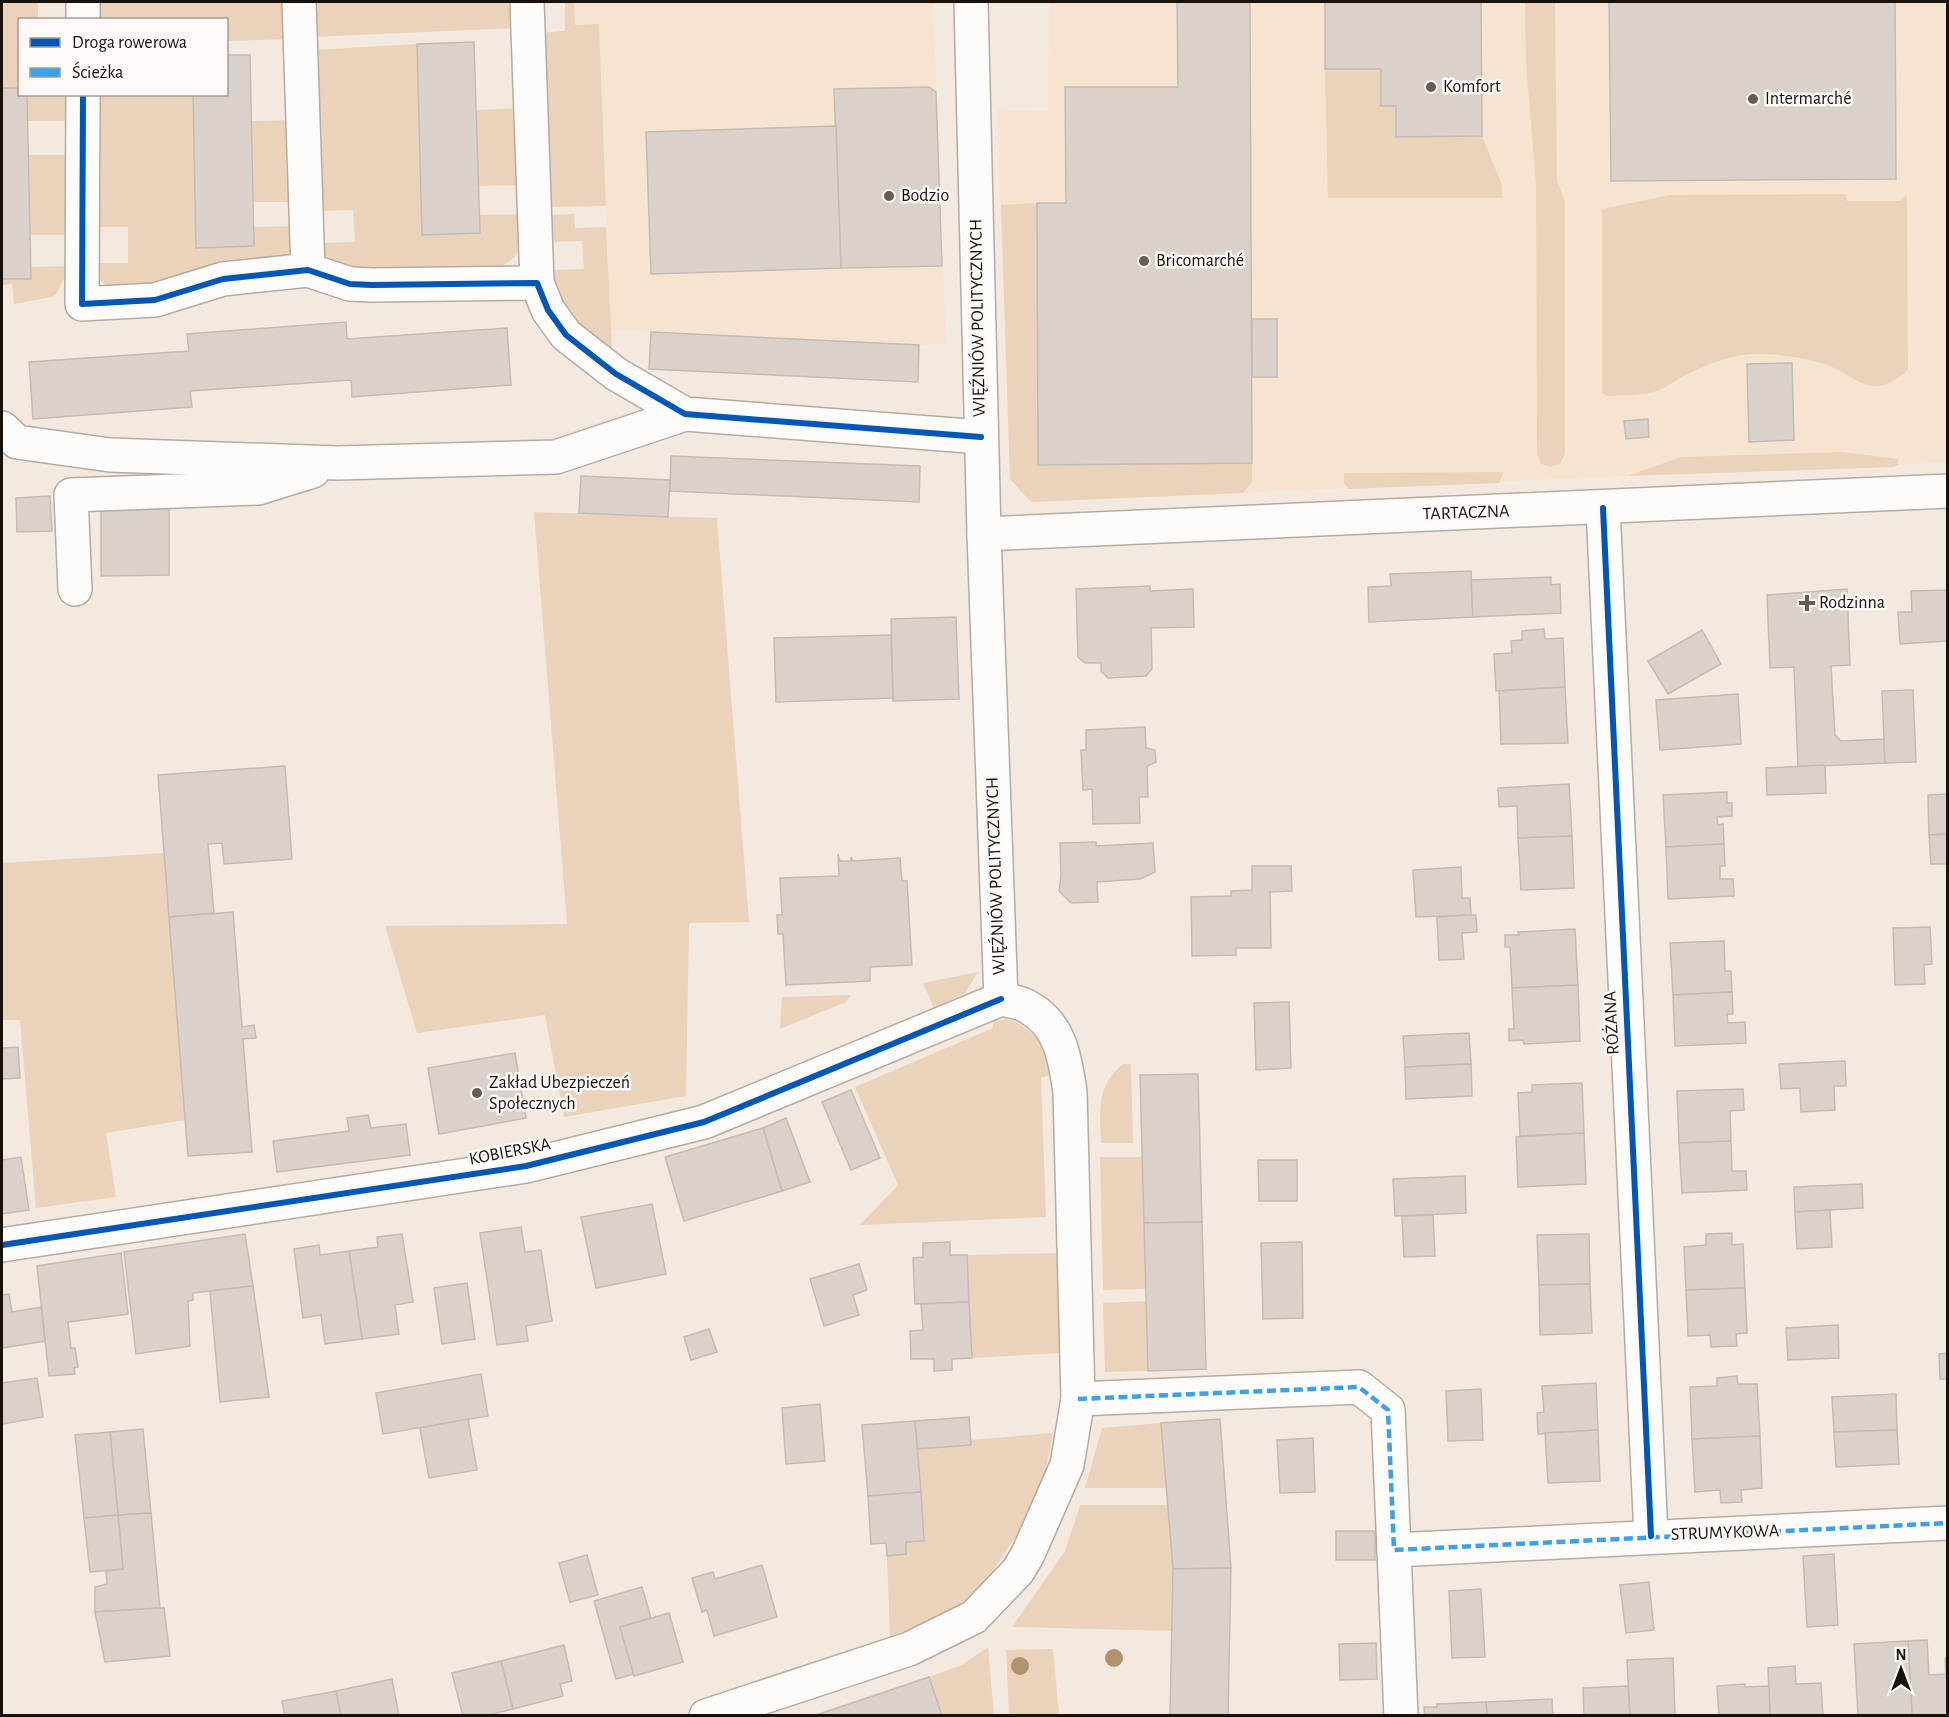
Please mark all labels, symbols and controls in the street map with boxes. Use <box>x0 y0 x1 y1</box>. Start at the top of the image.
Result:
legend <box>18 18 228 96</box>
text: Droga rowerowa <box>72 34 187 52</box>
text: Ścieżka <box>72 61 123 82</box>
place label: Komfort <box>1443 78 1501 96</box>
marker: Komfort <box>1424 80 1438 94</box>
place label: Intermarché <box>1765 90 1851 108</box>
marker: Intermarché <box>1746 92 1760 106</box>
place label: Bodzio <box>901 187 949 205</box>
marker: Bodzio <box>882 189 896 203</box>
street label: WIĘŹNIÓW POLITYCZNYCH <box>964 219 989 417</box>
place label: Bricomarché <box>1156 252 1244 270</box>
marker: Bricomarché <box>1137 254 1151 268</box>
street label: TARTACZNA <box>1422 502 1510 524</box>
place label: Rodzinna <box>1819 594 1885 612</box>
marker: Rodzinna <box>1800 596 1814 610</box>
street label: WIĘŹNIÓW POLITYCZNYCH <box>981 777 1008 976</box>
street label: RÓŻANA <box>1598 990 1623 1056</box>
place label: Zakład Ubezpieczeń Społecznych <box>489 1074 630 1113</box>
marker: Zakład Ubezpieczeń Społecznych <box>470 1086 484 1100</box>
street label: KOBIERSKA <box>468 1135 553 1169</box>
street label: STRUMYKOWA <box>1671 1522 1780 1544</box>
north arrow <box>1871 1639 1931 1699</box>
text: N <box>1895 1647 1907 1663</box>

